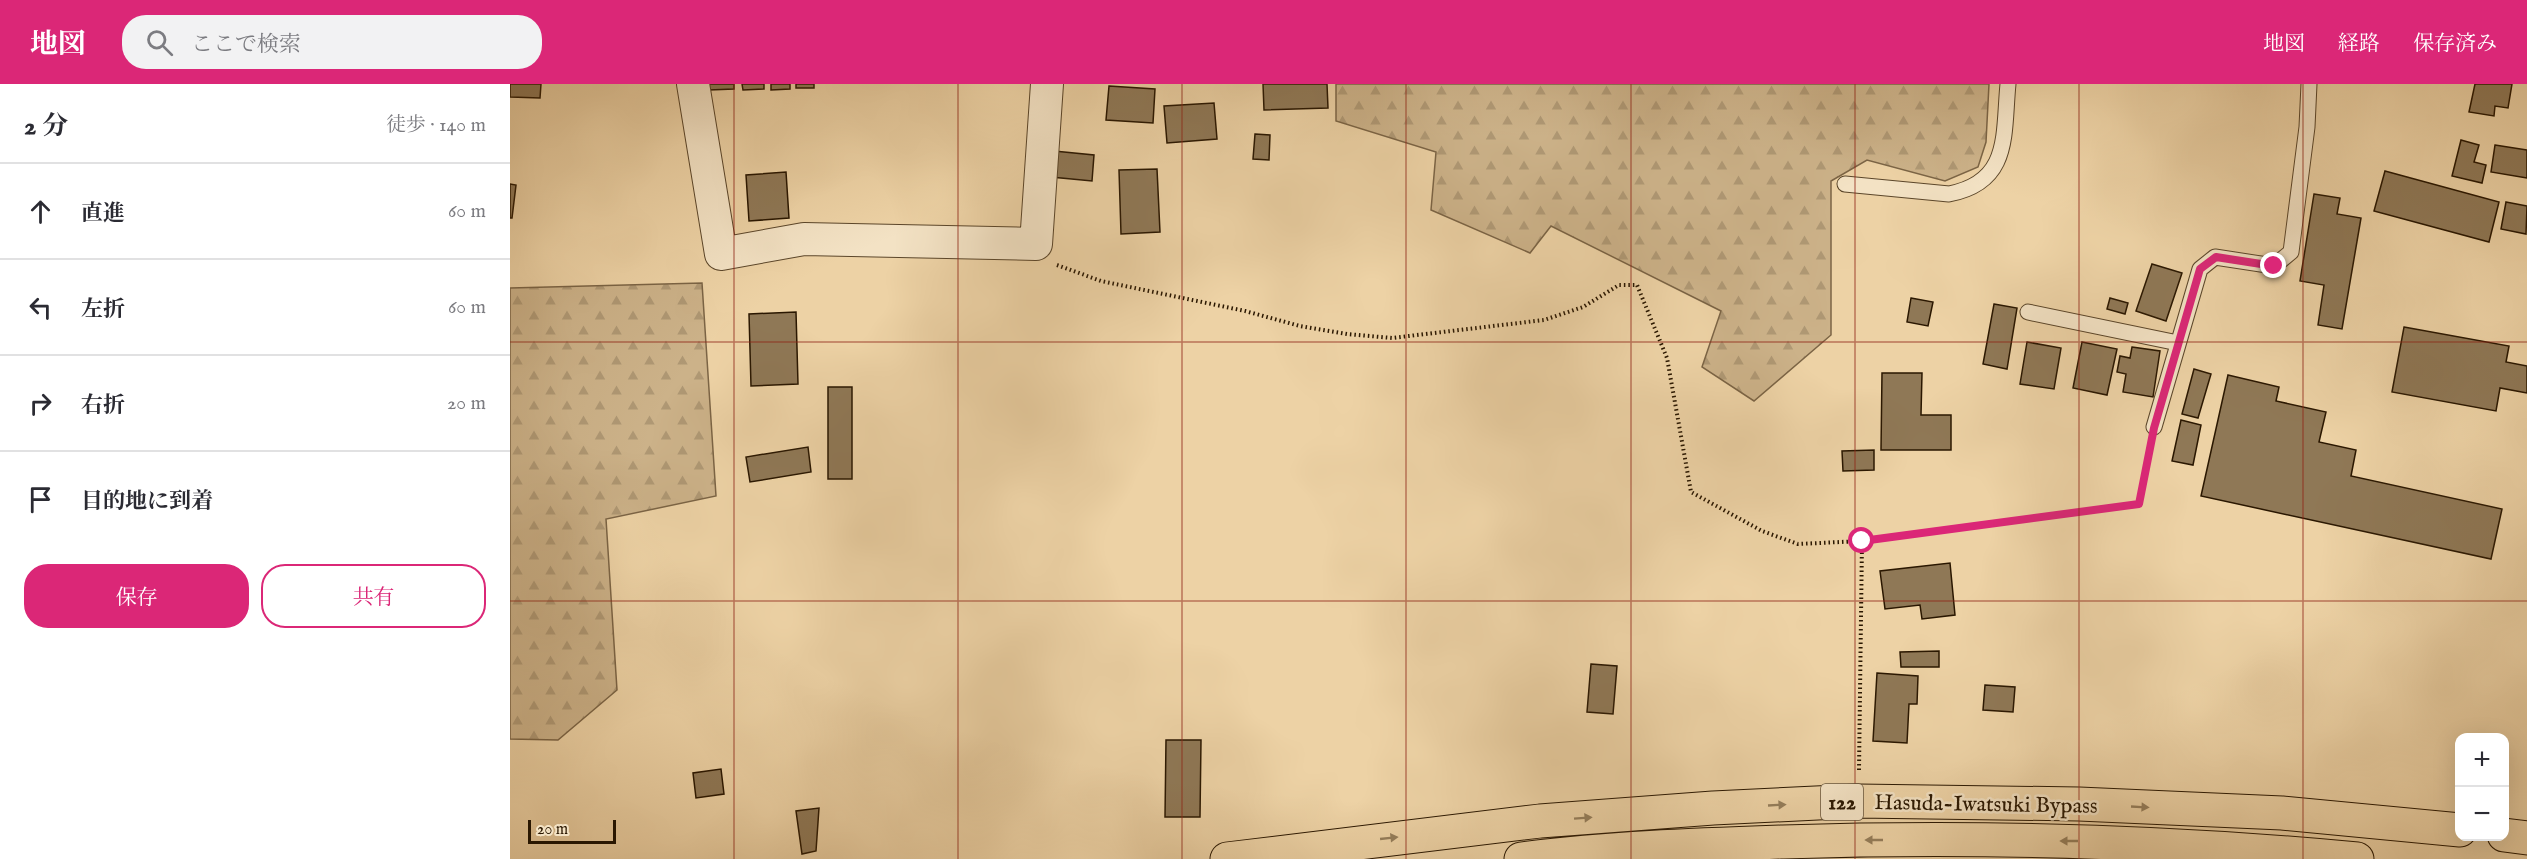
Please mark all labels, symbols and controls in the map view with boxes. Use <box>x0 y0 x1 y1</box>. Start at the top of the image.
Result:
search box <box>122 15 542 69</box>
icon: search <box>143 26 176 59</box>
text: 地図 <box>30 28 86 63</box>
text: ここで検索 <box>191 31 301 59</box>
text: 地図 <box>2263 31 2305 58</box>
text: 経路 <box>2338 31 2380 58</box>
text: 保存済み <box>2413 31 2497 58</box>
text: 2 分 <box>24 110 68 143</box>
text: 徒歩 · 140 m <box>386 113 486 138</box>
icon: ahead <box>24 195 57 228</box>
text: 60 m <box>448 199 486 224</box>
text: 直進 <box>81 200 125 228</box>
route end <box>2260 252 2286 278</box>
icon: left <box>24 291 57 324</box>
text: 60 m <box>448 295 486 320</box>
text: 左折 <box>81 296 125 324</box>
icon: right <box>24 387 57 420</box>
text: 20 m <box>447 391 486 416</box>
text: 右折 <box>81 392 125 420</box>
icon: arrive <box>24 483 57 516</box>
text: 目的地に到着 <box>81 488 213 516</box>
route start <box>1848 527 1874 553</box>
button: 保存 <box>24 564 249 628</box>
button: 共有 <box>261 564 486 628</box>
map controls <box>2455 733 2509 841</box>
button: + <box>2455 733 2509 787</box>
road number: 122 <box>1821 784 1863 820</box>
button: − <box>2455 787 2509 841</box>
street label: Hasuda-Iwatsuki Bypass <box>1874 789 2098 821</box>
one-way arrow <box>1768 801 1787 810</box>
one-way arrow <box>2131 802 2150 811</box>
one-way arrow <box>1573 813 1592 823</box>
scale bar <box>528 817 616 844</box>
text: 20 m <box>537 820 568 840</box>
one-way arrow <box>1379 833 1398 843</box>
one-way arrow <box>1864 835 1883 845</box>
one-way arrow <box>2059 836 2078 846</box>

